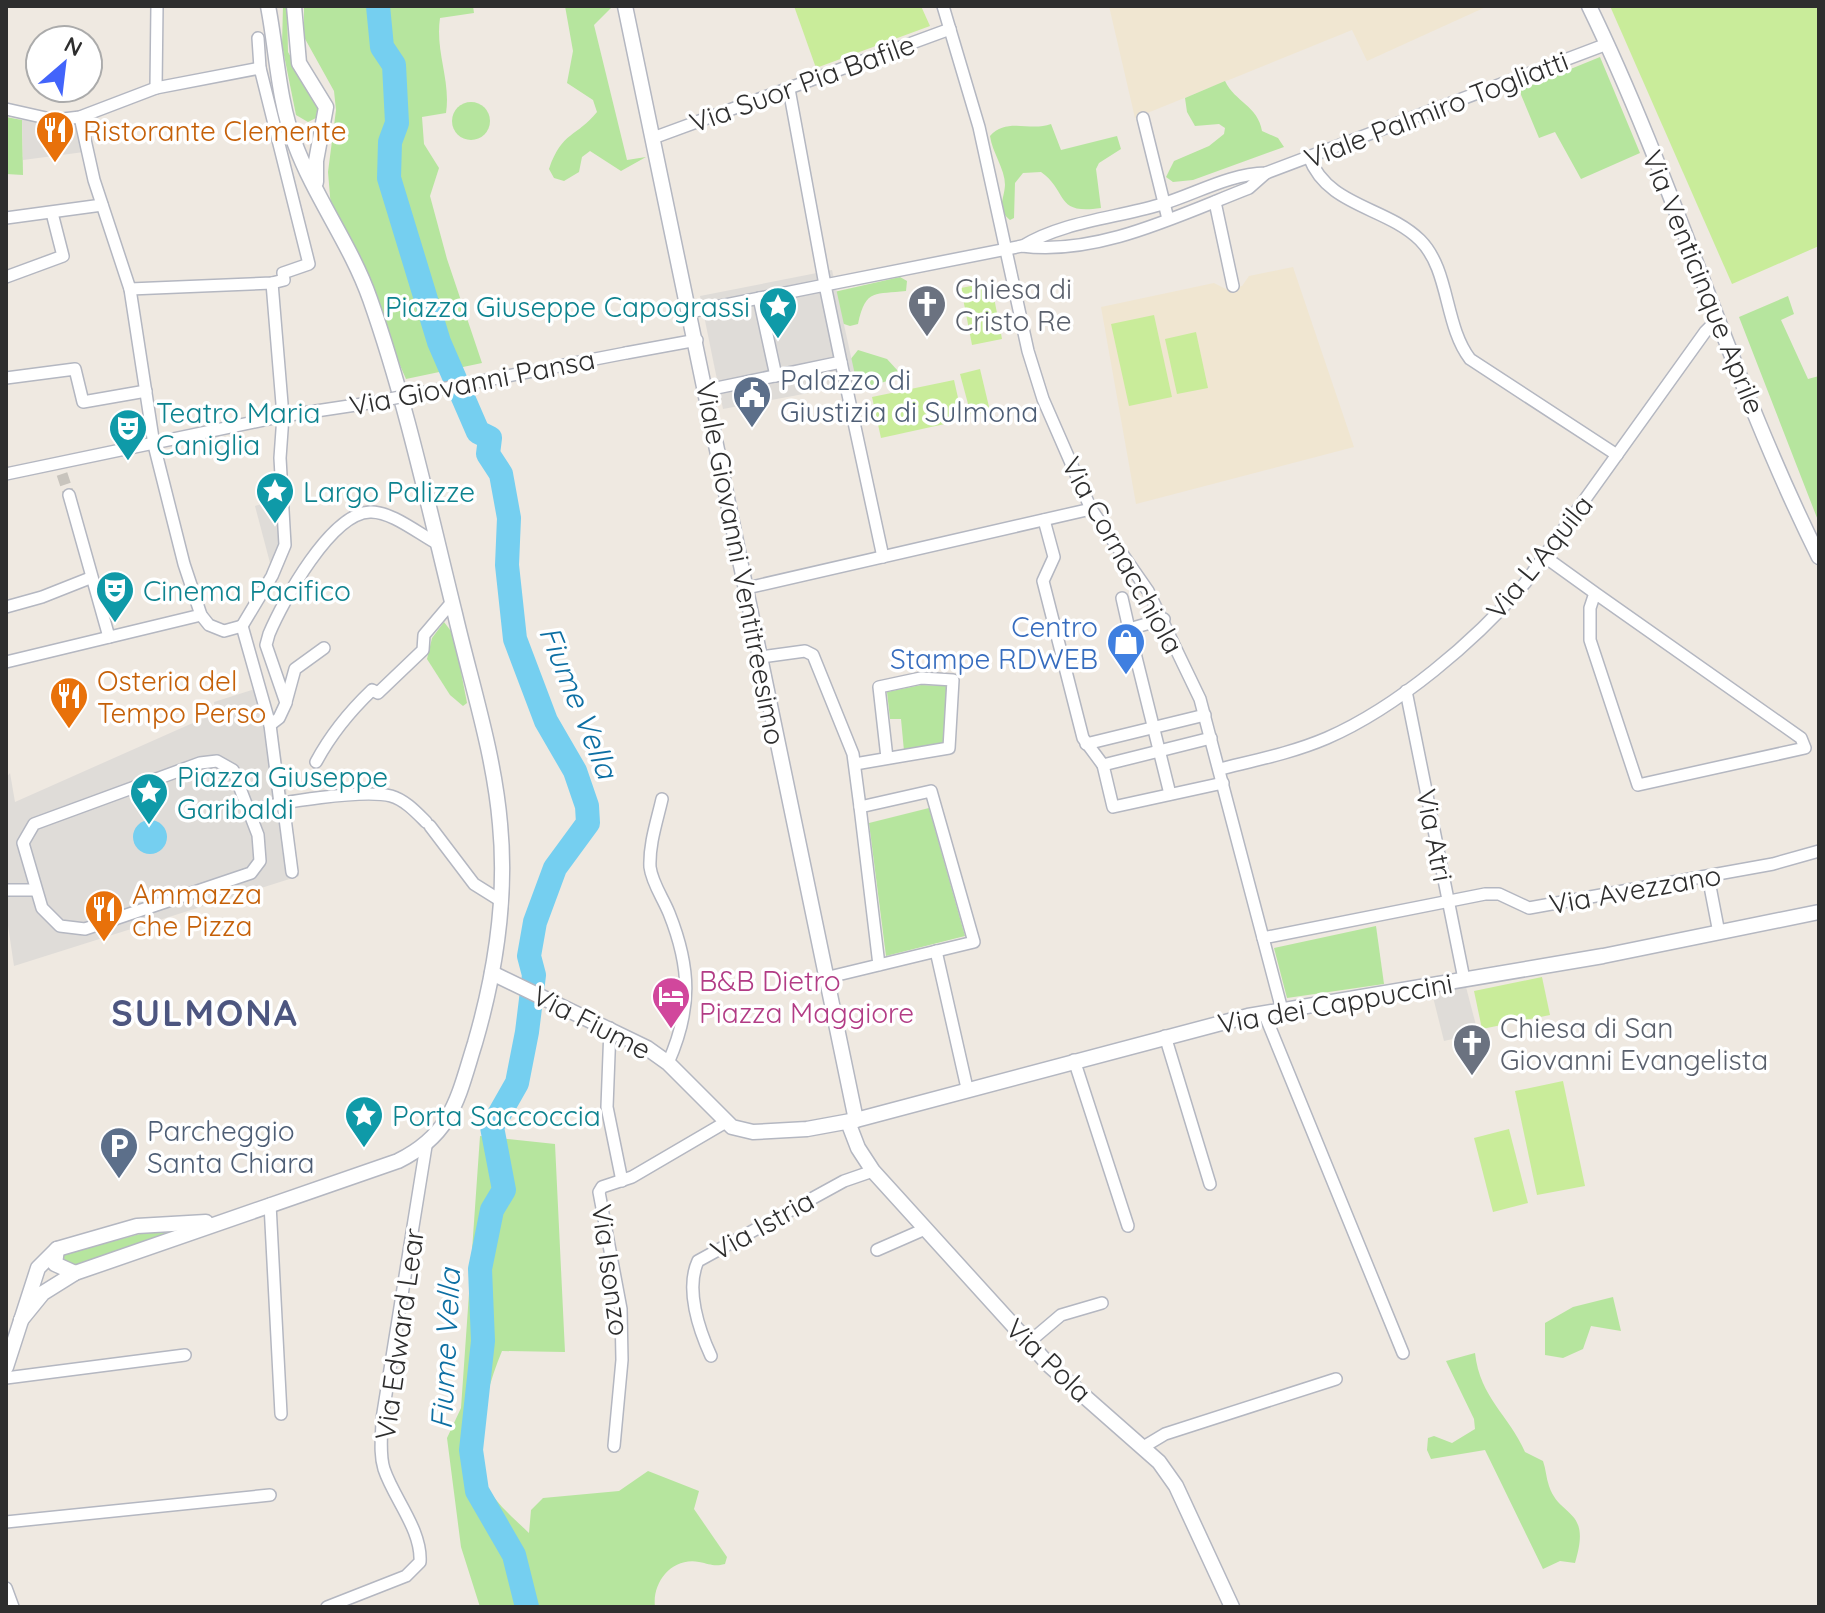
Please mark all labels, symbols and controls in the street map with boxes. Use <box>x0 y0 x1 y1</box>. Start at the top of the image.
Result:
north arrow <box>24 24 104 104</box>
street label: Via Suor Pia Bafile <box>685 26 919 140</box>
text: N <box>60 30 87 62</box>
street label: Viale Palmiro Togliatti <box>1299 43 1573 175</box>
restaurant icon: Ristorante Clemente <box>34 109 76 164</box>
place label: Ristorante Clemente <box>83 113 347 148</box>
street label: Via Venticinque Aprile <box>1635 145 1773 419</box>
place label: Chiesa di Cristo Re <box>955 271 1072 338</box>
church icon: Chiesa di Cristo Re <box>906 283 948 338</box>
place icon: Piazza Giuseppe Capograssi <box>757 285 799 340</box>
place label: Piazza Giuseppe Capograssi <box>385 289 750 324</box>
street label: Via Giovanni Pansa <box>346 341 598 423</box>
place label: Palazzo di Giustizia di Sulmona <box>780 362 1038 429</box>
public building icon: Palazzo di Giustizia di Sulmona <box>731 374 773 429</box>
street label: Viale Giovanni Ventitreesimo <box>689 378 793 748</box>
place label: Teatro Maria Caniglia <box>156 395 321 462</box>
theatre icon: Teatro Maria Caniglia <box>107 407 149 462</box>
street label: Via Cornacchiola <box>1054 450 1192 660</box>
place icon: Largo Palizze <box>254 470 296 525</box>
place label: Largo Palizze <box>303 474 475 509</box>
street label: Via L'Aquila <box>1478 488 1600 626</box>
theatre icon: Cinema Pacifico <box>94 569 136 624</box>
place label: Cinema Pacifico <box>143 573 351 608</box>
place label: Centro Stampe RDWEB <box>890 609 1098 676</box>
water label: Fiume Vella <box>531 620 627 786</box>
shop icon: Centro Stampe RDWEB <box>1105 621 1147 676</box>
place label: Osteria del Tempo Perso <box>97 663 267 730</box>
restaurant icon: Osteria del Tempo Perso <box>48 675 90 730</box>
place label: Piazza Giuseppe Garibaldi <box>177 759 388 826</box>
place icon: Piazza Giuseppe Garibaldi <box>128 771 170 826</box>
street label: Via Atri <box>1409 786 1461 884</box>
street label: Via Avezzano <box>1546 857 1724 921</box>
place label: Ammazza che Pizza <box>132 876 262 943</box>
restaurant icon: Ammazza che Pizza <box>83 888 125 943</box>
place label: B&B Dietro Piazza Maggiore <box>699 963 914 1030</box>
street label: Via dei Cappuccini <box>1215 965 1455 1041</box>
hotel icon: B&B Dietro Piazza Maggiore <box>650 975 692 1030</box>
street label: Via Fiume <box>527 977 657 1067</box>
district label: SULMONA <box>111 990 299 1035</box>
place label: Chiesa di San Giovanni Evangelista <box>1500 1010 1768 1077</box>
church icon: Chiesa di San Giovanni Evangelista <box>1451 1022 1493 1077</box>
place icon: Porta Saccoccia <box>343 1094 385 1149</box>
place label: Porta Saccoccia <box>392 1098 601 1133</box>
place label: Parcheggio Santa Chiara <box>147 1113 315 1180</box>
parking icon: Parcheggio Santa Chiara <box>98 1125 140 1180</box>
street label: Via Istria <box>704 1182 820 1268</box>
street label: Via Isonzo <box>584 1202 638 1338</box>
street label: Via Edward Lear <box>367 1226 431 1442</box>
water label: Fiume Vella <box>422 1266 468 1430</box>
street label: Via Pola <box>999 1311 1099 1409</box>

